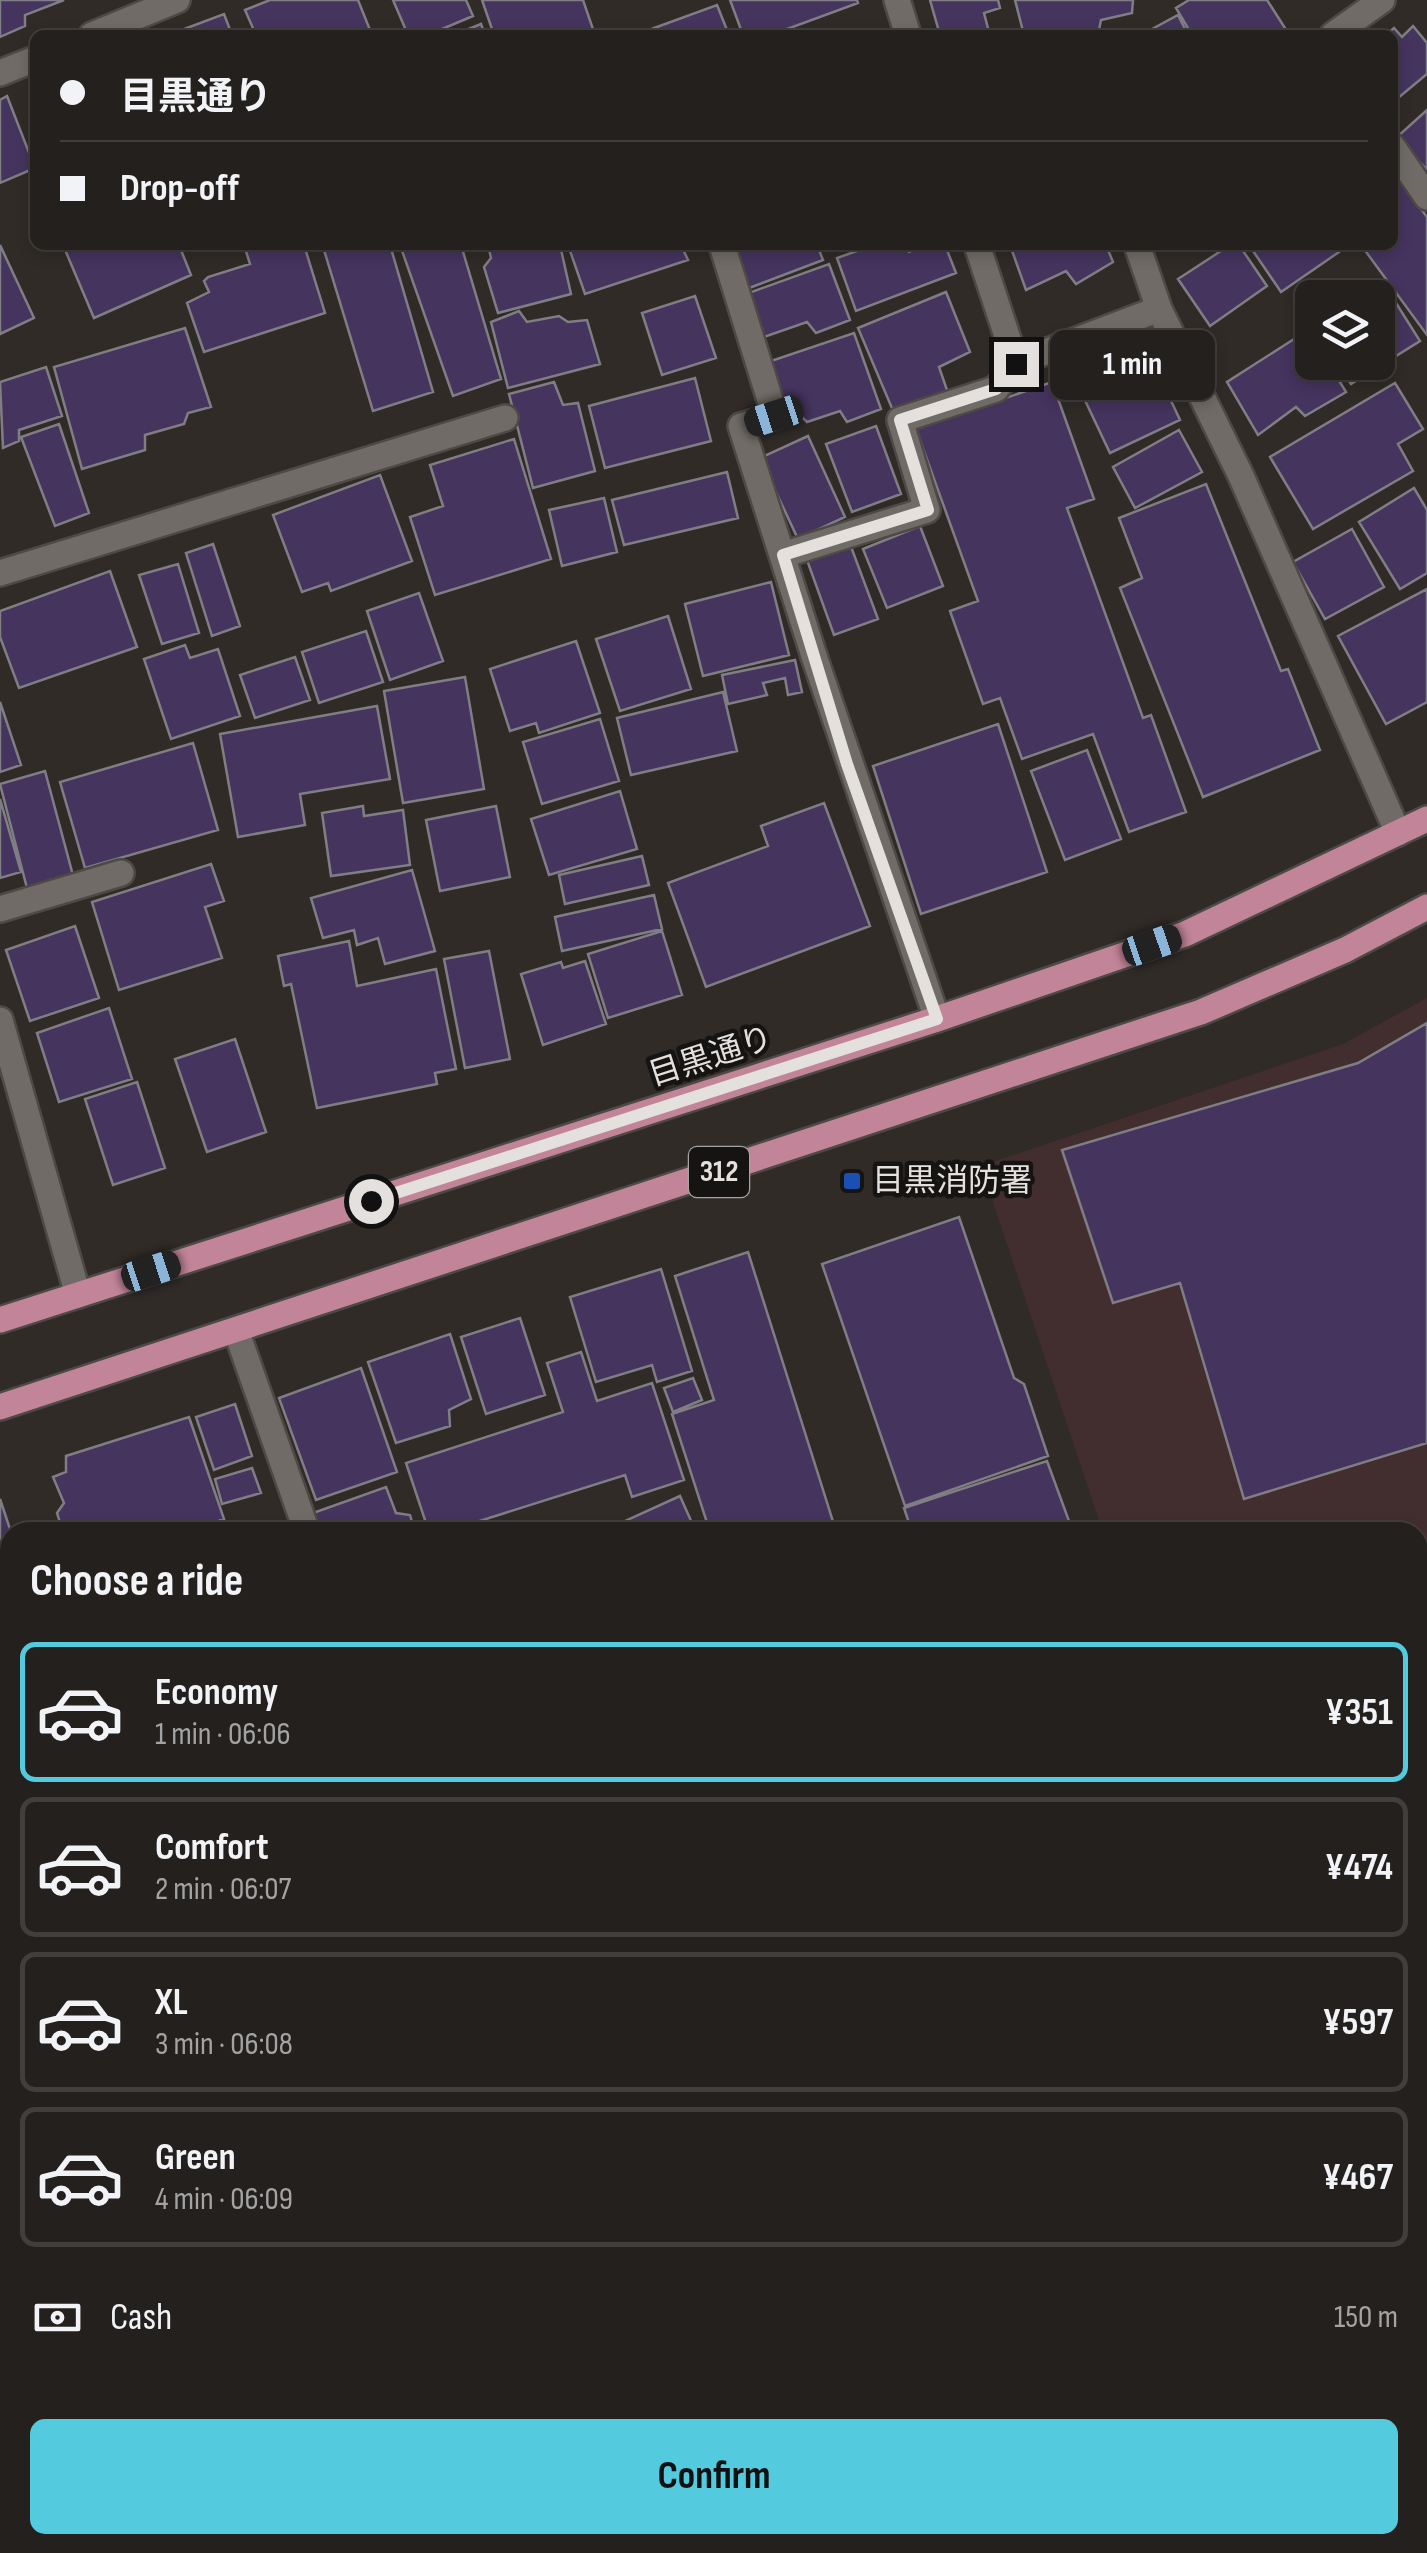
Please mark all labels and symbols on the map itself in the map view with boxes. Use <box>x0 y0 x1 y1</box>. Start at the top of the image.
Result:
callout: 1 min <box>1051 329 1216 399</box>
route end <box>994 342 1039 387</box>
car <box>741 392 807 440</box>
car <box>1119 921 1185 969</box>
street label: 目黒通り <box>644 1019 778 1095</box>
road number: 312 <box>689 1147 749 1197</box>
place label: 目黒消防署 <box>872 1162 1032 1201</box>
marker: 目黒消防署 <box>841 1170 863 1192</box>
route start <box>349 1179 394 1224</box>
car <box>118 1247 184 1295</box>

